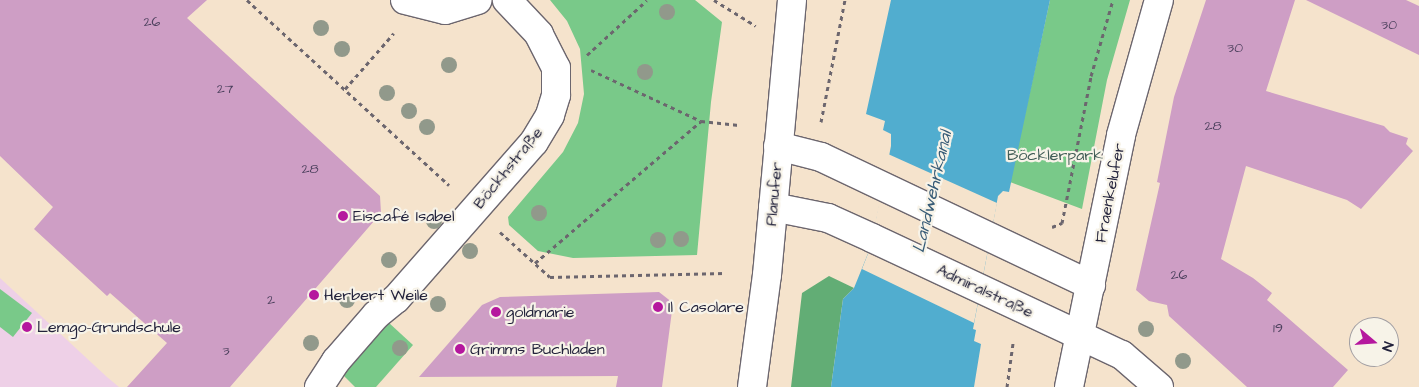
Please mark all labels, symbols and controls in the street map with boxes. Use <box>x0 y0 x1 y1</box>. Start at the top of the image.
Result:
house number: 26 <box>144 14 160 30</box>
house number: 30 <box>1381 17 1397 33</box>
house number: 30 <box>1227 40 1243 56</box>
house number: 27 <box>217 81 233 97</box>
house number: 28 <box>1204 118 1222 134</box>
street label: Böckhstraße <box>469 123 547 213</box>
water label: Landwehrkanal <box>909 129 957 255</box>
street label: Fraenkelufer <box>1091 142 1129 244</box>
park label: Böcklerpark <box>1007 145 1103 165</box>
house number: 28 <box>301 161 319 177</box>
street label: Planufer <box>762 161 786 227</box>
place label: Eiscafé Isabel <box>353 206 454 226</box>
marker: Eiscafé Isabel <box>337 210 349 222</box>
street label: Admiralstraße <box>934 260 1036 322</box>
house number: 26 <box>1171 267 1187 283</box>
place label: Herbert Weile <box>324 285 428 305</box>
marker: Herbert Weile <box>308 289 320 301</box>
house number: 2 <box>267 292 275 308</box>
place label: Il Casolare <box>668 297 744 317</box>
marker: Il Casolare <box>652 301 664 313</box>
place label: goldmarie <box>506 302 574 322</box>
marker: goldmarie <box>490 306 502 318</box>
place label: Lemgo-Grundschule <box>37 317 181 337</box>
north arrow <box>1349 317 1399 367</box>
house number: 19 <box>1273 320 1283 336</box>
marker: Lemgo-Grundschule <box>21 321 33 333</box>
place label: Grimms Buchladen <box>470 339 605 359</box>
text: N <box>1376 339 1398 354</box>
house number: 3 <box>222 343 230 359</box>
marker: Grimms Buchladen <box>454 343 466 355</box>

